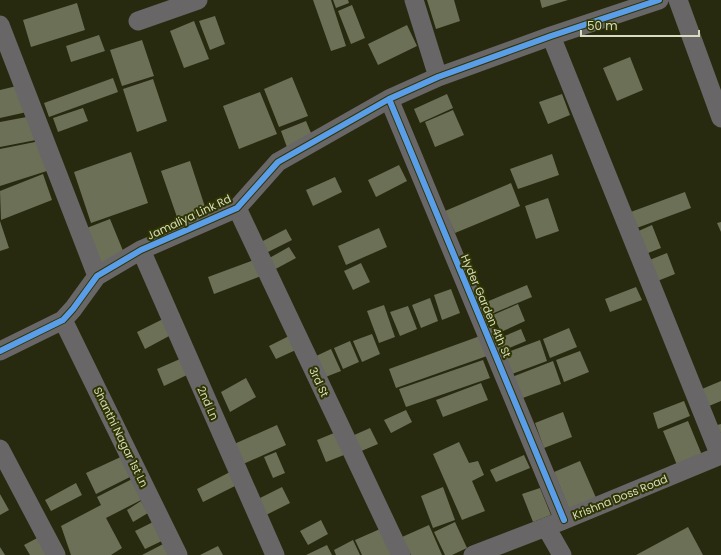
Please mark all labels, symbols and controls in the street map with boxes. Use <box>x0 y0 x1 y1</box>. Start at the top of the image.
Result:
scale bar <box>581 12 699 38</box>
text: 50 m <box>587 17 618 34</box>
street label: Jamaliya Link Rd <box>144 190 234 244</box>
street label: Hyder Garden 4th St <box>457 252 515 360</box>
street label: 3rd St <box>305 364 333 400</box>
street label: Shanthi Nagar 1st Ln <box>90 384 152 490</box>
street label: 2nd Ln <box>193 384 223 422</box>
street label: Krishna Doss Road <box>570 471 670 523</box>

